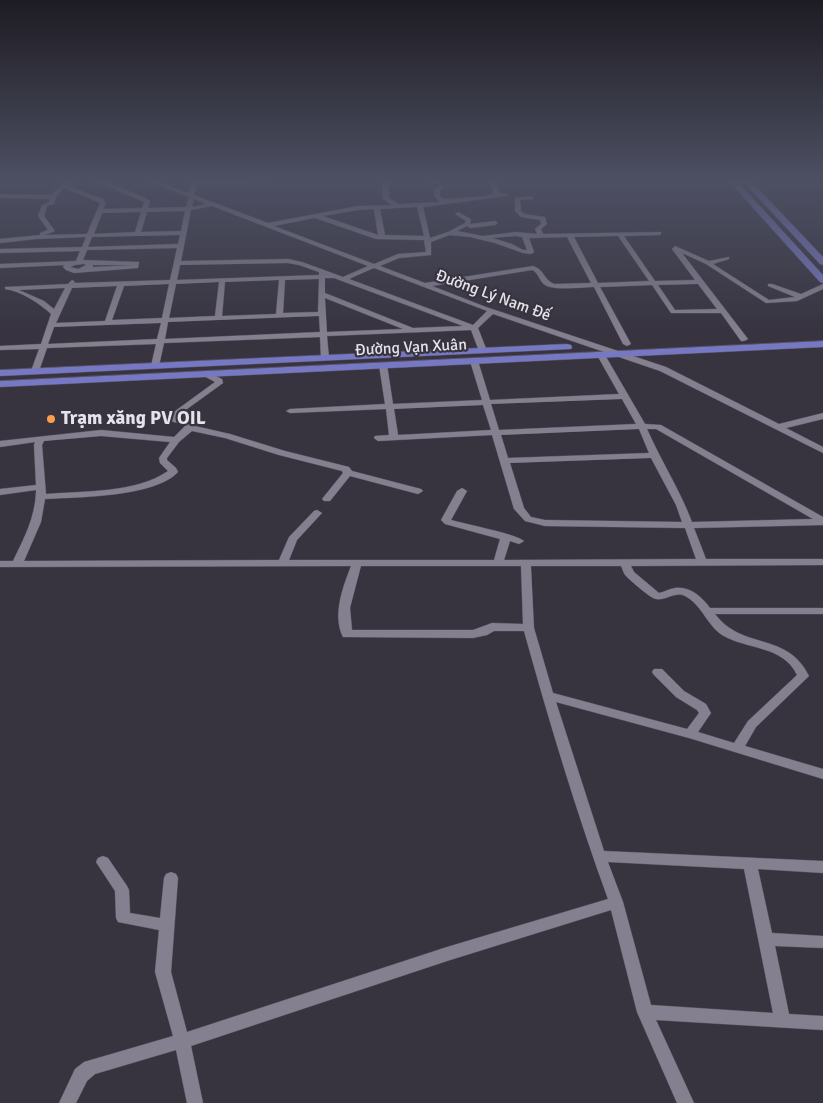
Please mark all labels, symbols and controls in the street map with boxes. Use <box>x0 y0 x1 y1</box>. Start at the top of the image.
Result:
street label: Đường Lý Nam Đế <box>433 266 553 326</box>
street label: Đường Vạn Xuân <box>355 335 467 361</box>
place label: Trạm xăng PV OIL <box>61 408 206 430</box>
marker: Trạm xăng PV OIL <box>45 413 57 425</box>

